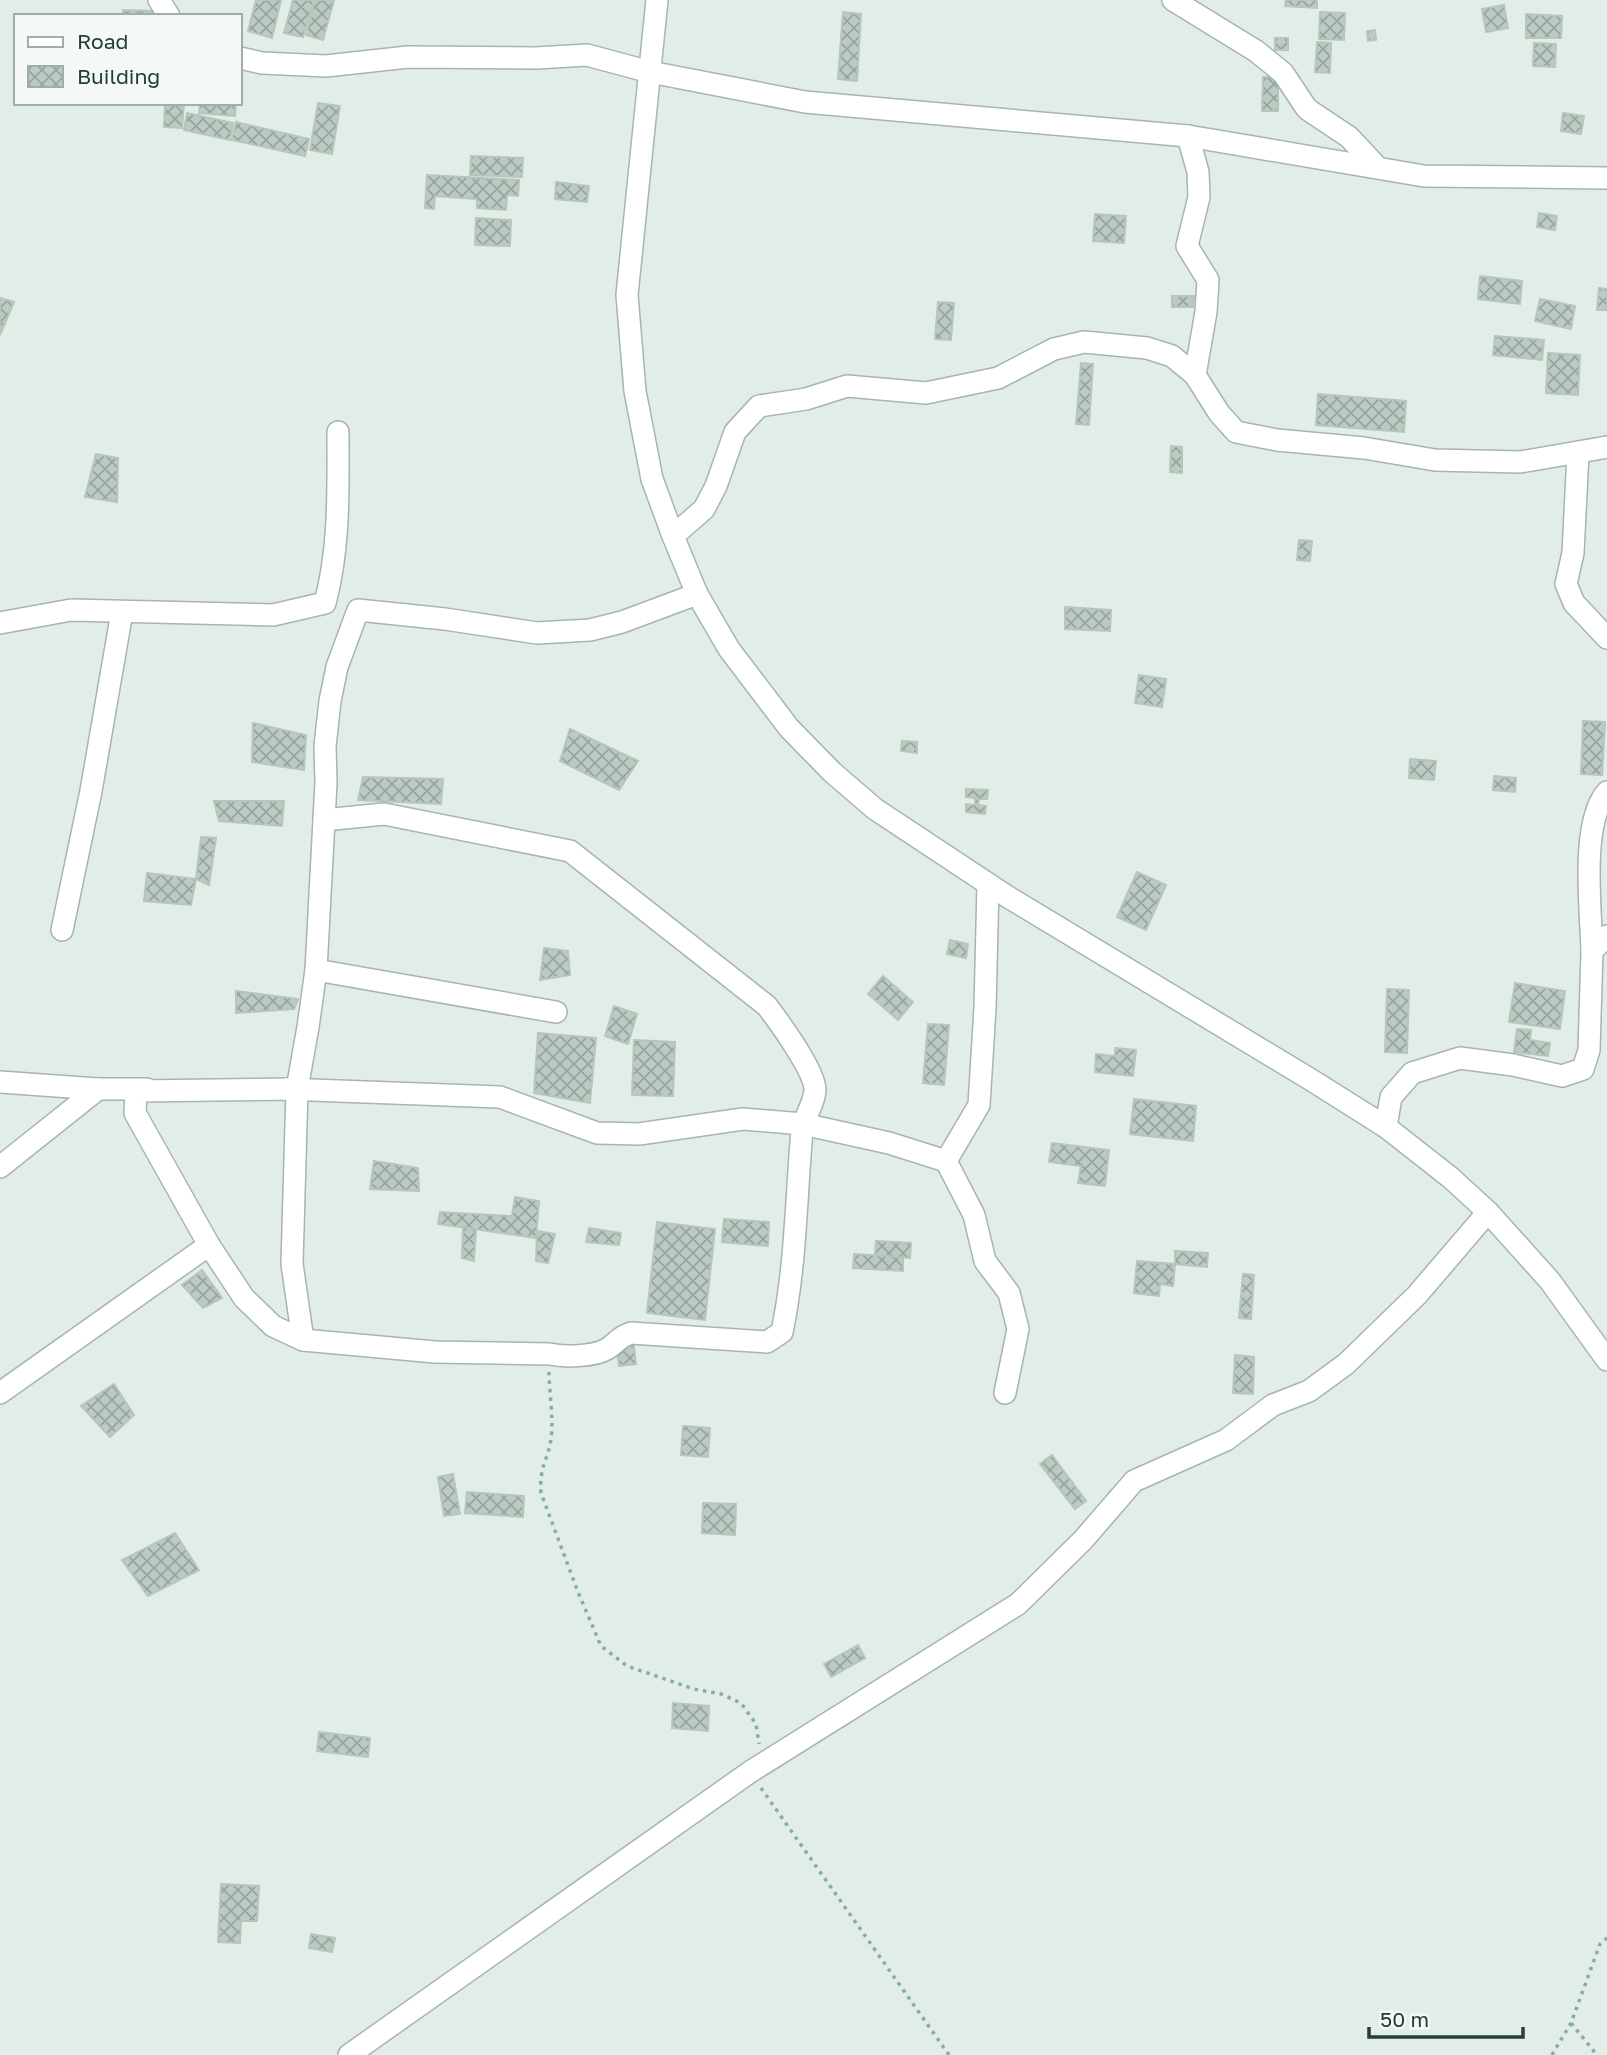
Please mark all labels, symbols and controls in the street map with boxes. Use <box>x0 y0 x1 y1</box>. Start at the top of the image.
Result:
legend <box>14 14 242 105</box>
text: Road <box>77 28 128 54</box>
text: Building <box>77 63 160 89</box>
scale bar <box>1369 1996 1523 2040</box>
text: 50 m <box>1380 2006 1429 2032</box>

